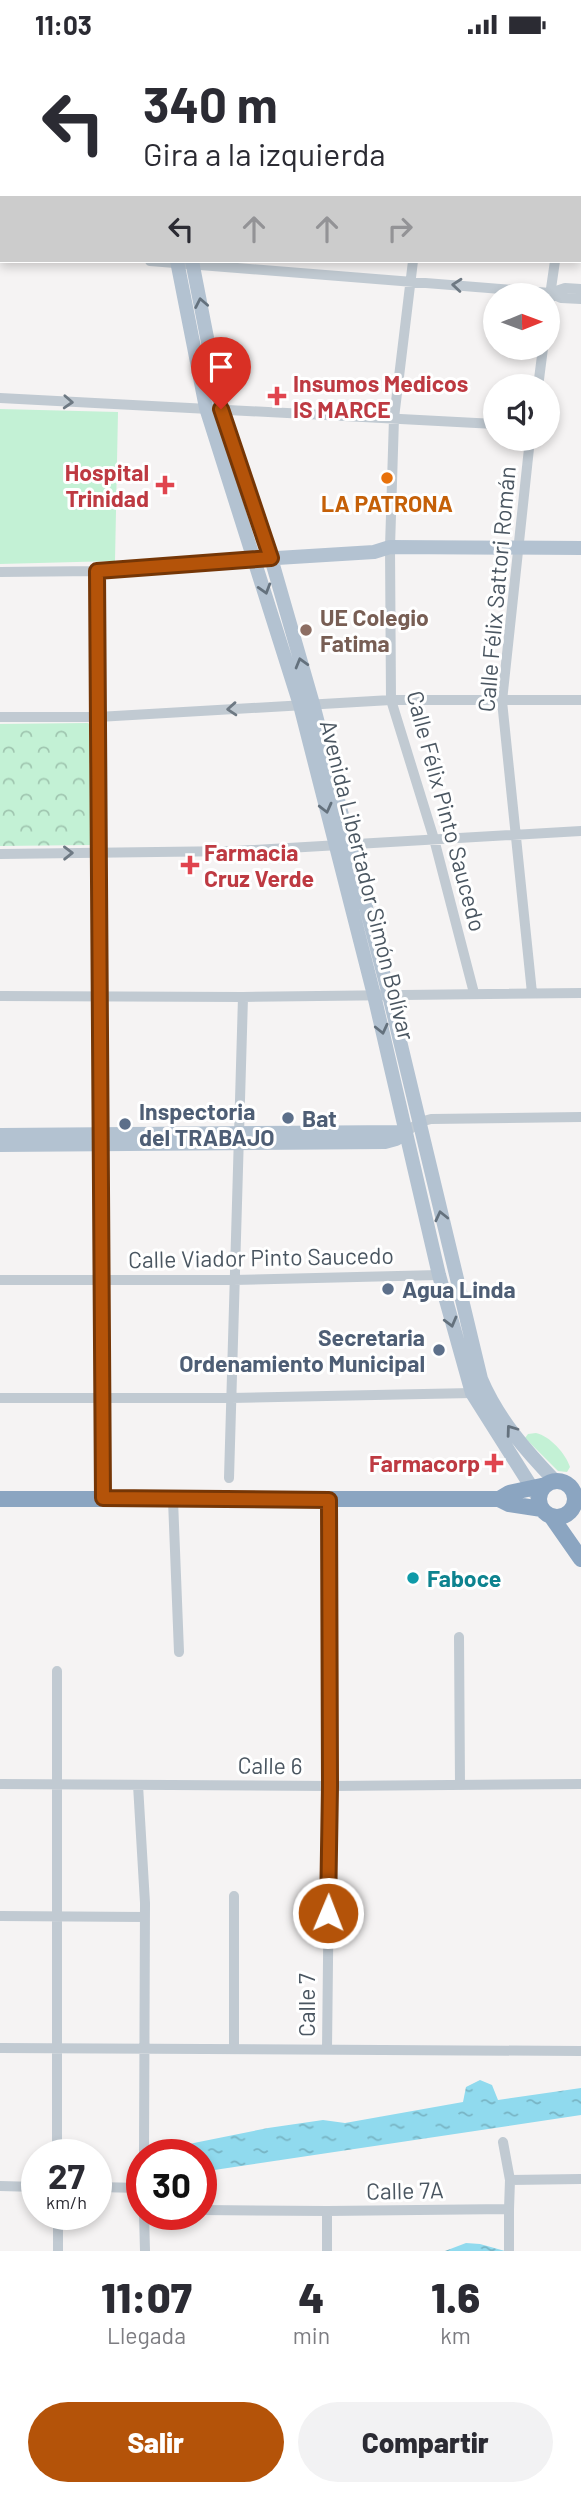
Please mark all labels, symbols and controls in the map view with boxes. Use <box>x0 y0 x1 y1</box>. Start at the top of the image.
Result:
text: 11:03 <box>35 9 92 40</box>
text: 340 m <box>143 74 278 133</box>
icon: left <box>28 77 119 168</box>
text: Gira a la izquierda <box>143 134 386 172</box>
icon: left <box>162 210 200 248</box>
icon: ahead <box>235 210 273 248</box>
icon: ahead <box>308 210 346 248</box>
icon: right <box>381 210 419 248</box>
one-way arrow <box>451 278 462 293</box>
north arrow <box>483 283 560 361</box>
map controls <box>483 283 560 451</box>
one-way arrow <box>194 297 209 309</box>
pin <box>191 337 251 409</box>
icon: arrive <box>202 348 240 386</box>
place label: Insumos Medicos IS MARCE <box>293 369 468 423</box>
button: sound <box>483 374 560 451</box>
marker: Insumos Medicos IS MARCE <box>267 386 287 406</box>
one-way arrow <box>63 394 74 409</box>
place label: Hospital Trinidad <box>65 458 149 512</box>
street label: Calle Félix Sattori Román <box>471 465 521 713</box>
marker: LA PATRONA <box>379 470 395 486</box>
marker: Hospital Trinidad <box>155 475 175 495</box>
place label: LA PATRONA <box>321 489 453 517</box>
one-way arrow <box>256 583 271 595</box>
place label: UE Colegio Fatima <box>320 603 429 657</box>
marker: UE Colegio Fatima <box>298 622 314 638</box>
one-way arrow <box>295 657 309 669</box>
street label: Calle Félix Pinto Saucedo <box>401 688 493 934</box>
one-way arrow <box>226 701 237 716</box>
street label: Avenida Libertador Simón Bolívar <box>315 717 422 1044</box>
one-way arrow <box>318 802 332 814</box>
place label: Farmacia Cruz Verde <box>204 838 314 892</box>
one-way arrow <box>63 845 74 861</box>
marker: Farmacia Cruz Verde <box>182 857 198 873</box>
one-way arrow <box>374 1023 388 1035</box>
place label: Inspectoria del TRABAJO <box>139 1097 275 1151</box>
place label: Bat <box>302 1104 337 1132</box>
marker: Bat <box>280 1110 296 1126</box>
marker: Inspectoria del TRABAJO <box>117 1116 133 1132</box>
one-way arrow <box>435 1210 450 1222</box>
street label: Calle Viador Pinto Saucedo <box>128 1241 394 1273</box>
place label: Agua Linda <box>402 1275 516 1303</box>
marker: Agua Linda <box>380 1281 396 1297</box>
one-way arrow <box>443 1316 457 1328</box>
place label: Secretaria Ordenamiento Municipal <box>179 1323 425 1377</box>
marker: Secretaria Ordenamiento Municipal <box>431 1342 447 1358</box>
one-way arrow <box>507 1425 519 1438</box>
place label: Farmacorp <box>369 1449 480 1477</box>
marker: Farmacorp <box>486 1455 502 1471</box>
place label: Faboce <box>427 1564 501 1592</box>
marker: Faboce <box>405 1570 421 1586</box>
street label: Calle 6 <box>237 1750 303 1780</box>
position arrow <box>291 1876 365 1950</box>
street label: Calle 7 <box>292 1973 320 2037</box>
speed limit sign: 30 <box>126 2139 217 2230</box>
text: 27 <box>48 2154 85 2196</box>
street label: Calle 7A <box>366 2175 444 2205</box>
text: km/h <box>46 2191 87 2213</box>
text: 11:07 <box>101 2271 192 2321</box>
text: 4 <box>298 2271 325 2321</box>
text: 1.6 <box>431 2271 480 2321</box>
text: Llegada <box>107 2321 186 2349</box>
text: min <box>293 2321 330 2349</box>
text: km <box>440 2321 471 2349</box>
button: Salir <box>28 2402 284 2482</box>
button: Compartir <box>298 2402 553 2482</box>

